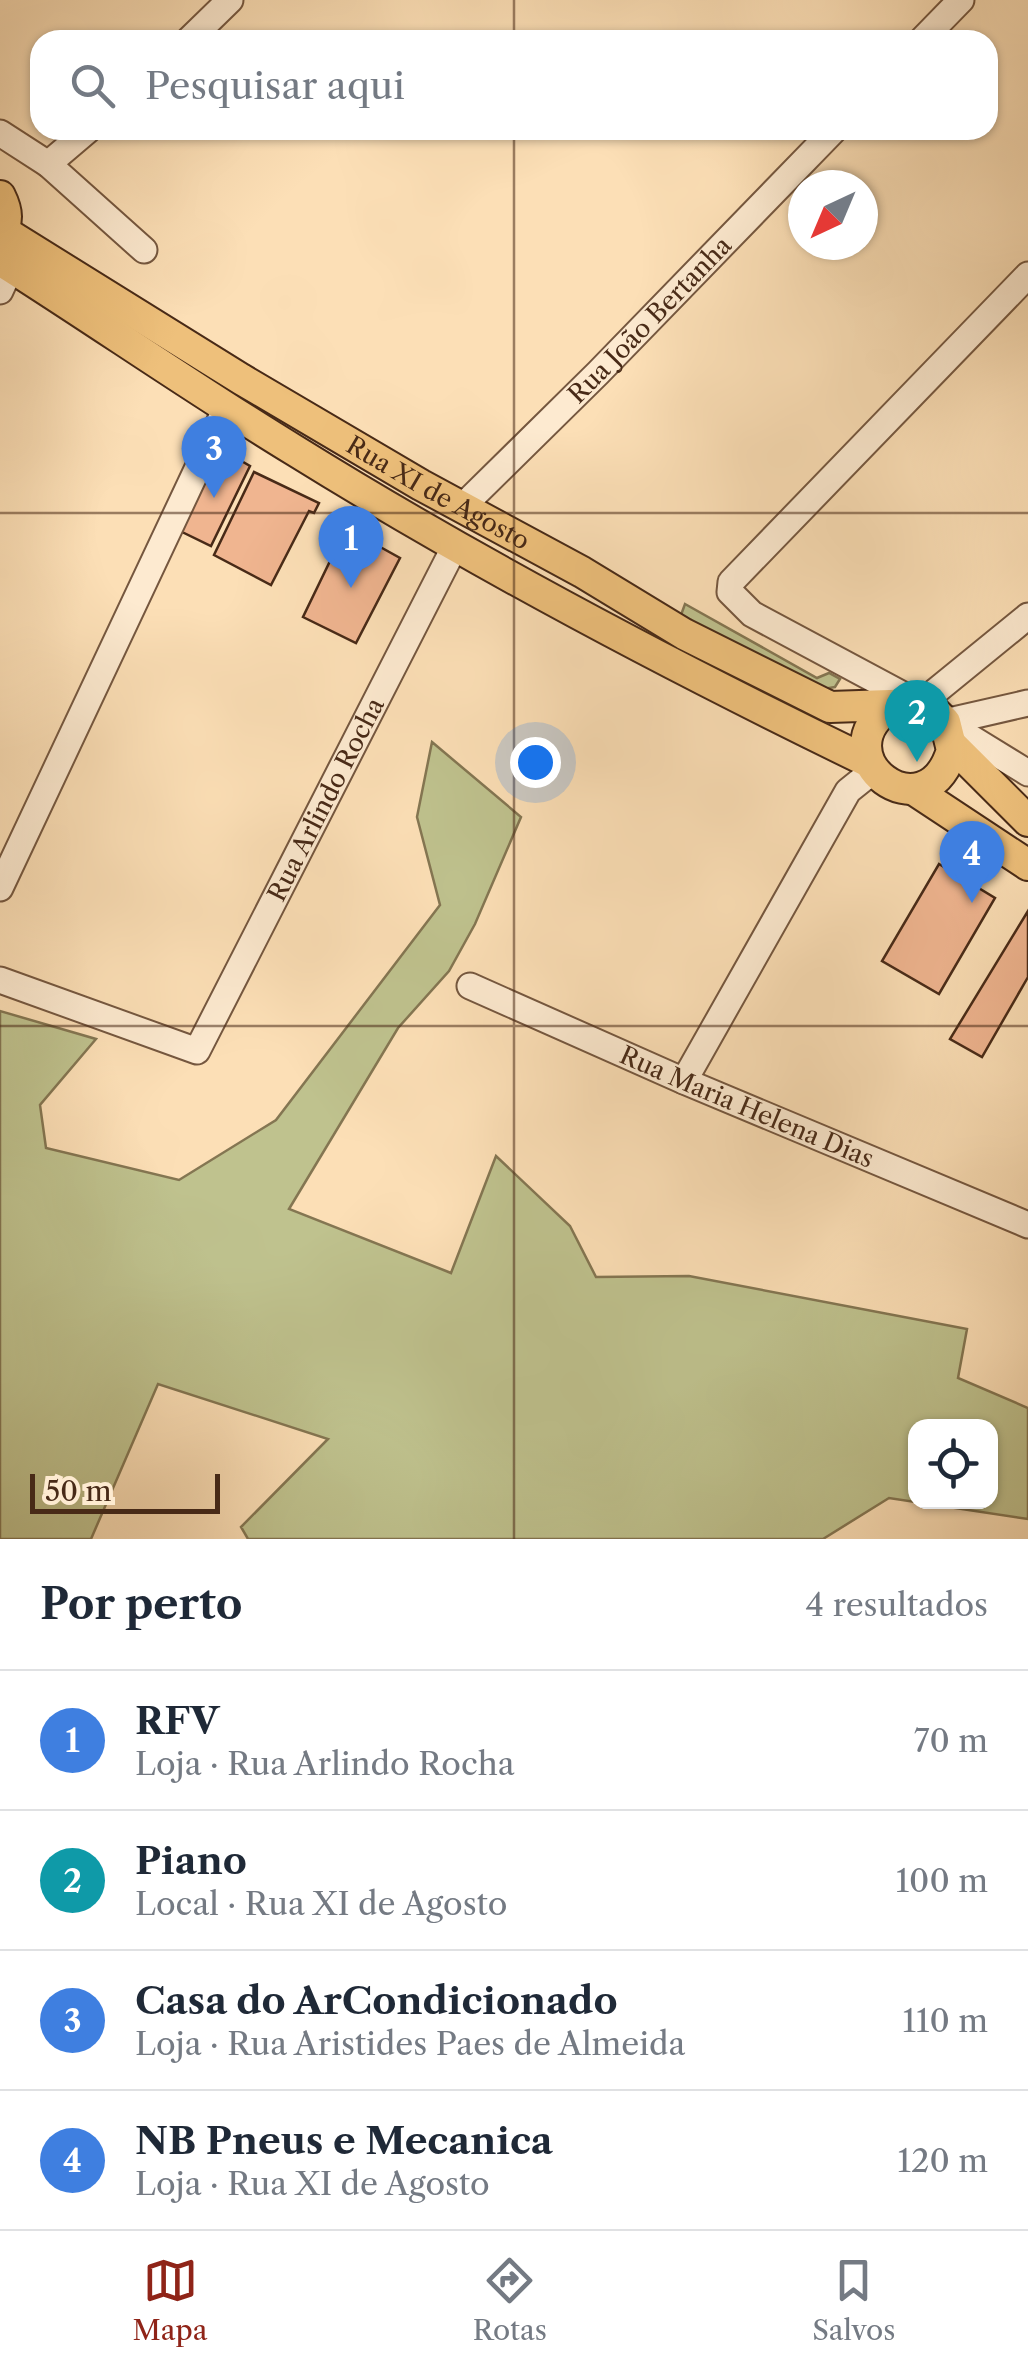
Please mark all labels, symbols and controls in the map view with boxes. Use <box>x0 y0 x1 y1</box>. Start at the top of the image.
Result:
search box <box>30 30 998 140</box>
icon: search <box>65 58 120 113</box>
text: Pesquisar aqui <box>145 62 405 109</box>
north arrow <box>788 170 878 260</box>
street label: Rua João Bertanha <box>561 229 738 410</box>
pin: 3 <box>182 416 246 498</box>
street label: Rua XI de Agosto <box>341 429 535 556</box>
pin: 1 <box>318 506 384 588</box>
pin: 2 <box>884 680 950 762</box>
street label: Rua Arlindo Rocha <box>261 692 391 906</box>
your location <box>510 737 561 788</box>
pin: 4 <box>940 820 1004 903</box>
street label: Rua Maria Helena Dias <box>615 1039 878 1174</box>
map controls <box>908 1419 998 1509</box>
button: locate <box>908 1419 998 1509</box>
scale bar <box>30 1469 220 1514</box>
text: 50 m <box>45 1474 112 1508</box>
text: Por perto <box>40 1578 243 1630</box>
text: 4 resultados <box>806 1585 988 1624</box>
text: RFV <box>135 1697 219 1744</box>
text: 1 <box>65 1721 80 1760</box>
text: 70 m <box>914 1721 988 1760</box>
text: Loja · Rua Arlindo Rocha <box>135 1744 515 1783</box>
text: Piano <box>135 1837 247 1884</box>
text: 2 <box>63 1861 82 1900</box>
text: 100 m <box>896 1861 988 1900</box>
text: Local · Rua XI de Agosto <box>135 1884 507 1923</box>
text: Casa do ArCondicionado <box>135 1977 618 2024</box>
text: 3 <box>63 2001 82 2040</box>
text: 110 m <box>902 2001 988 2040</box>
text: Loja · Rua Aristides Paes de Almeida <box>135 2024 685 2063</box>
text: NB Pneus e Mecanica <box>135 2117 553 2164</box>
text: 4 <box>63 2141 82 2180</box>
text: 120 m <box>898 2141 988 2180</box>
text: Loja · Rua XI de Agosto <box>135 2164 490 2203</box>
tab: Mapa <box>133 2253 207 2347</box>
tab: Rotas <box>473 2253 547 2347</box>
tab: Salvos <box>812 2253 895 2347</box>

